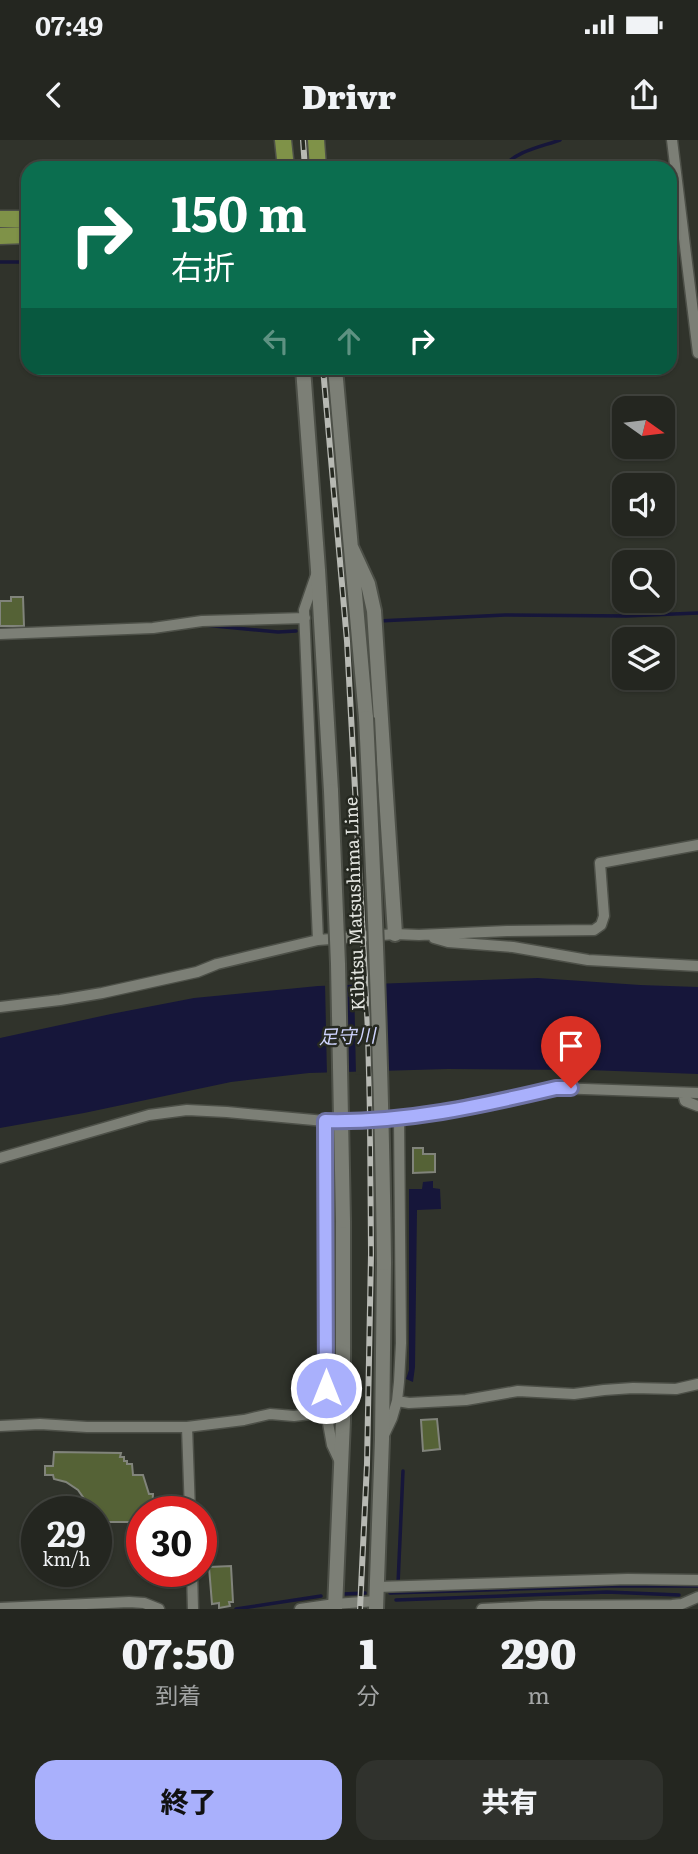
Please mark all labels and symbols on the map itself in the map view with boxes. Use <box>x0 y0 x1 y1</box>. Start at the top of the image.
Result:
north arrow <box>612 396 676 458</box>
street label: Kibitsu Matsushima Line <box>336 797 371 1012</box>
pin <box>541 1016 601 1088</box>
water label: 足守川 <box>318 1020 378 1050</box>
position arrow <box>289 1351 363 1425</box>
speed limit sign: 30 <box>126 1496 217 1587</box>

